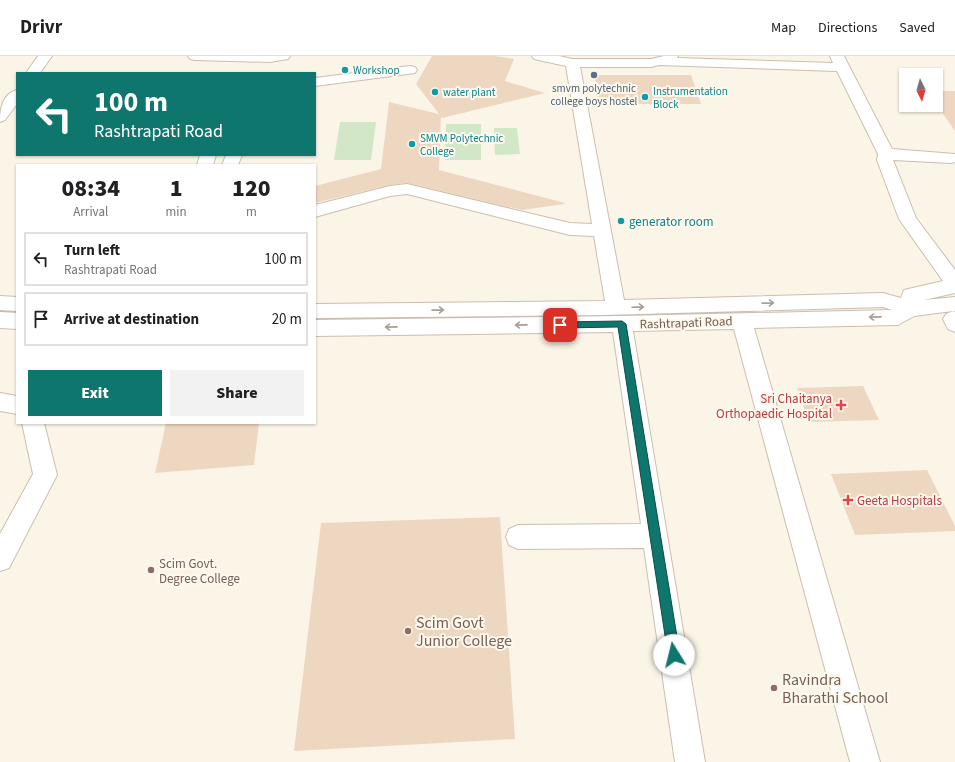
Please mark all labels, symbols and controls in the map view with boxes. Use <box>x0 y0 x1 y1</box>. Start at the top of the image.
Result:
text: Drivr <box>20 14 62 41</box>
text: Map <box>771 18 796 38</box>
text: Directions <box>818 18 877 38</box>
text: Saved <box>899 18 935 38</box>
place label: Workshop <box>353 63 400 78</box>
marker: Workshop <box>340 65 350 75</box>
north arrow <box>899 68 943 112</box>
map controls <box>899 68 943 112</box>
marker: smvm polytechnic college boys hostel <box>589 70 599 80</box>
place label: smvm polytechnic college boys hostel <box>551 81 638 109</box>
text: 100 m <box>94 82 168 122</box>
place label: Instrumentation Block <box>653 84 728 112</box>
place label: water plant <box>443 85 496 100</box>
marker: water plant <box>430 87 440 97</box>
icon: left <box>28 88 80 140</box>
marker: Instrumentation Block <box>640 92 650 102</box>
text: Rashtrapati Road <box>94 119 223 144</box>
place label: SMVM Polytechnic College <box>420 131 503 159</box>
marker: SMVM Polytechnic College <box>407 139 417 149</box>
text: 08:34 <box>61 171 120 206</box>
text: 1 <box>170 171 183 206</box>
text: 120 <box>232 171 271 206</box>
text: Arrival <box>73 203 108 221</box>
text: min <box>166 203 187 221</box>
text: m <box>246 203 257 221</box>
place label: generator room <box>629 213 714 231</box>
marker: generator room <box>616 216 626 226</box>
text: Turn left <box>64 240 120 261</box>
icon: left <box>30 248 52 270</box>
text: 100 m <box>264 249 302 270</box>
text: Rashtrapati Road <box>64 261 157 279</box>
one-way arrow <box>761 299 774 307</box>
one-way arrow <box>631 303 644 310</box>
one-way arrow <box>431 306 444 314</box>
icon: arrive <box>30 308 52 330</box>
pin <box>543 308 577 342</box>
text: Arrive at destination <box>64 309 199 330</box>
text: 20 m <box>272 309 302 330</box>
street label: Rashtrapati Road <box>639 312 733 334</box>
one-way arrow <box>869 313 882 321</box>
icon: arrive <box>549 314 571 336</box>
one-way arrow <box>515 321 528 329</box>
one-way arrow <box>385 323 398 331</box>
button: Exit <box>28 370 162 416</box>
button: Share <box>170 370 304 416</box>
place label: Sri Chaitanya Orthopaedic Hospital <box>716 390 832 423</box>
marker: Sri Chaitanya Orthopaedic Hospital <box>835 399 847 411</box>
place label: Geeta Hospitals <box>857 492 942 510</box>
marker: Geeta Hospitals <box>842 494 854 506</box>
place label: Scim Govt. Degree College <box>159 555 240 588</box>
marker: Scim Govt. Degree College <box>146 565 156 575</box>
place label: Scim Govt Junior College <box>416 612 512 652</box>
marker: Scim Govt Junior College <box>403 626 413 636</box>
position arrow <box>653 634 695 676</box>
place label: Ravindra Bharathi School <box>782 669 888 709</box>
marker: Ravindra Bharathi School <box>769 683 779 693</box>

